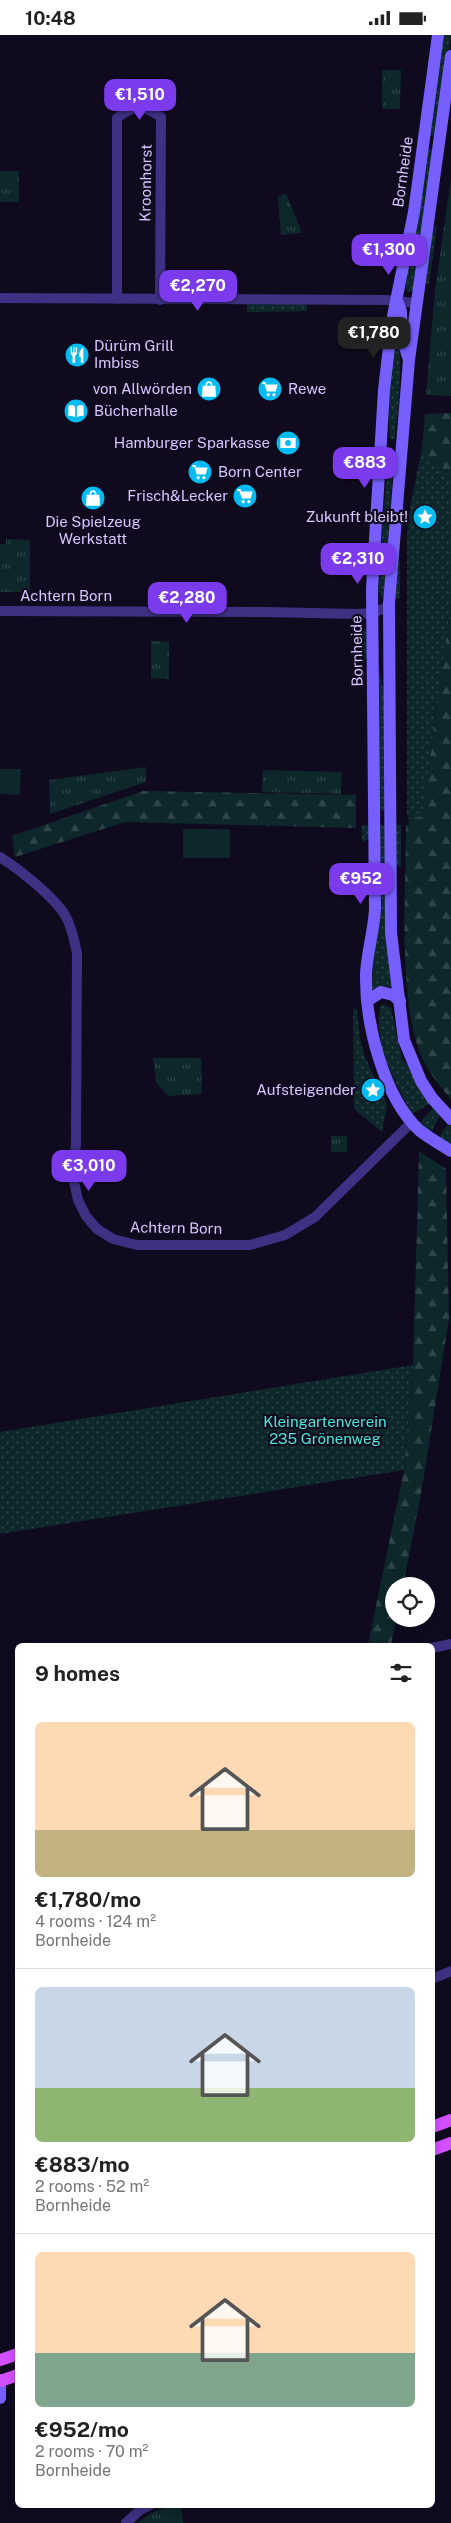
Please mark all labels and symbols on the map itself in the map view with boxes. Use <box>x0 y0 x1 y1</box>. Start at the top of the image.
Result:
pin: €1,510 <box>99 79 181 121</box>
street label: Bornheide <box>389 135 416 208</box>
street label: Kroonhorst <box>136 144 155 222</box>
pin: €1,300 <box>348 233 430 276</box>
pin: €2,270 <box>157 269 239 312</box>
pin: €1,780 <box>333 317 415 359</box>
place label: Dürüm Grill Imbiss <box>94 337 174 371</box>
restaurant icon: Dürüm Grill Imbiss <box>64 342 90 368</box>
shop icon: von Allwörden <box>196 376 222 402</box>
supermarket icon: Rewe <box>257 376 283 402</box>
place label: von Allwörden <box>93 380 192 397</box>
place label: Rewe <box>288 380 326 397</box>
library icon: Bücherhalle <box>63 398 89 424</box>
place label: Bücherhalle <box>94 402 178 419</box>
bank icon: Hamburger Sparkasse <box>275 430 301 456</box>
place label: Hamburger Sparkasse <box>114 434 270 451</box>
pin: €883 <box>335 447 395 489</box>
supermarket icon: Born Center <box>187 459 213 485</box>
place label: Born Center <box>218 463 302 480</box>
supermarket icon: Frisch&Lecker <box>232 483 258 509</box>
shop icon: Die Spielzeug Werkstatt <box>80 485 106 511</box>
place label: Frisch&Lecker <box>127 487 228 504</box>
place icon: Zukunft bleibt! <box>412 504 438 530</box>
place label: Zukunft bleibt! <box>306 508 408 525</box>
place label: Die Spielzeug Werkstatt <box>45 513 141 547</box>
pin: €2,310 <box>317 543 399 585</box>
pin: €2,280 <box>146 581 228 624</box>
street label: Achtern Born <box>20 587 112 604</box>
street label: Bornheide <box>347 615 366 687</box>
pin: €952 <box>331 863 391 905</box>
place icon: Aufsteigender <box>360 1077 386 1103</box>
place label: Aufsteigender <box>256 1081 356 1098</box>
pin: €3,010 <box>48 1149 130 1192</box>
street label: Achtern Born <box>130 1218 222 1237</box>
park label: Kleingartenverein 235 Grönenweg <box>263 1413 387 1447</box>

